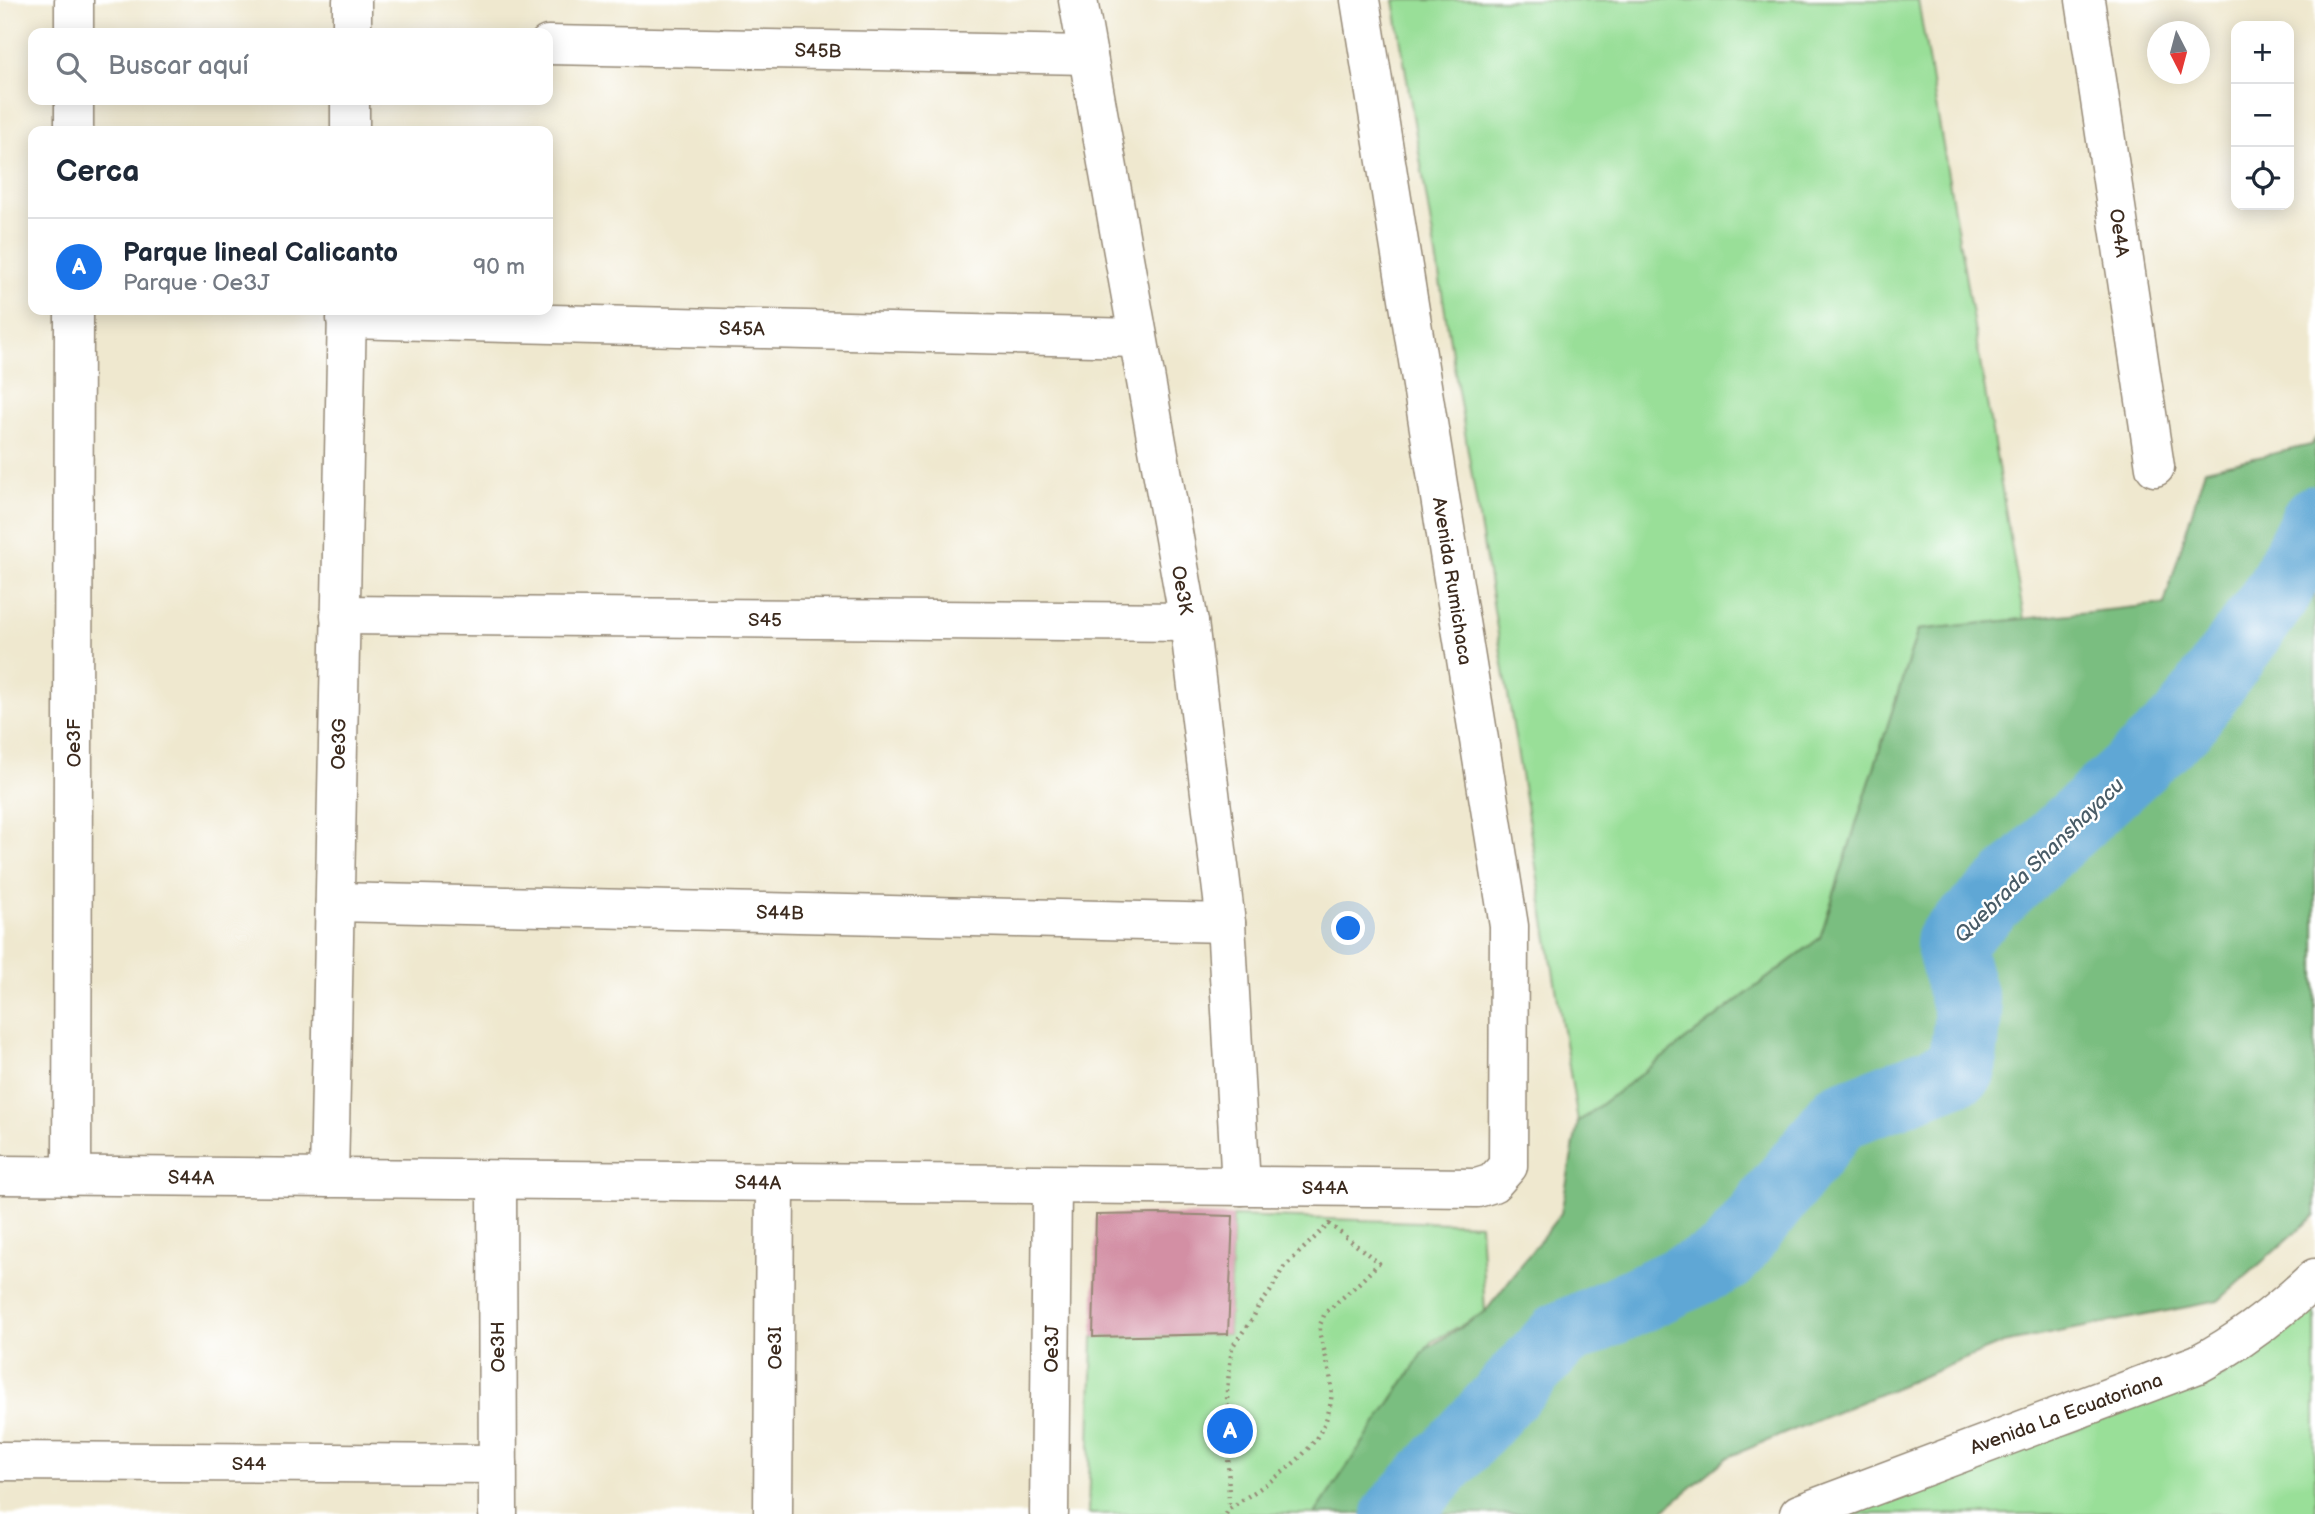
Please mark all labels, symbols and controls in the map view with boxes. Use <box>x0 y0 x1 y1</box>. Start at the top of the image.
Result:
north arrow <box>2147 21 2210 84</box>
map controls <box>2231 21 2294 210</box>
button: + <box>2231 21 2294 84</box>
search box <box>28 28 553 105</box>
street label: S45B <box>794 40 842 63</box>
icon: search <box>52 48 90 86</box>
text: Buscar aquí <box>108 51 249 82</box>
button: − <box>2231 84 2294 147</box>
button: locate <box>2231 147 2294 210</box>
text: Cerca <box>56 154 139 190</box>
street label: Oe4A <box>2104 208 2133 259</box>
text: Parque lineal Calicanto <box>123 238 398 269</box>
text: A <box>72 253 86 281</box>
text: 90 m <box>473 253 525 281</box>
text: Parque · Oe3J <box>123 269 270 297</box>
street label: S45A <box>719 318 765 341</box>
street label: Avenida Rumichaca <box>1427 496 1476 667</box>
street label: Oe3K <box>1166 564 1197 617</box>
street label: S45 <box>748 609 782 632</box>
street label: Oe3F <box>63 718 86 767</box>
street label: Oe3G <box>328 718 351 770</box>
water label: Quebrada Shanshayacu <box>1949 773 2130 948</box>
street label: S44B <box>756 902 804 925</box>
your location <box>1331 911 1365 945</box>
street label: S44A <box>168 1167 215 1190</box>
street label: S44A <box>735 1172 782 1195</box>
street label: S44A <box>1302 1177 1349 1200</box>
street label: Oe3H <box>487 1321 510 1373</box>
street label: Oe3J <box>1041 1324 1064 1373</box>
street label: Oe3I <box>764 1326 787 1370</box>
street label: Avenida La Ecuatoriana <box>1967 1369 2166 1460</box>
pin: A <box>1207 1405 1253 1457</box>
street label: S44 <box>232 1453 267 1476</box>

